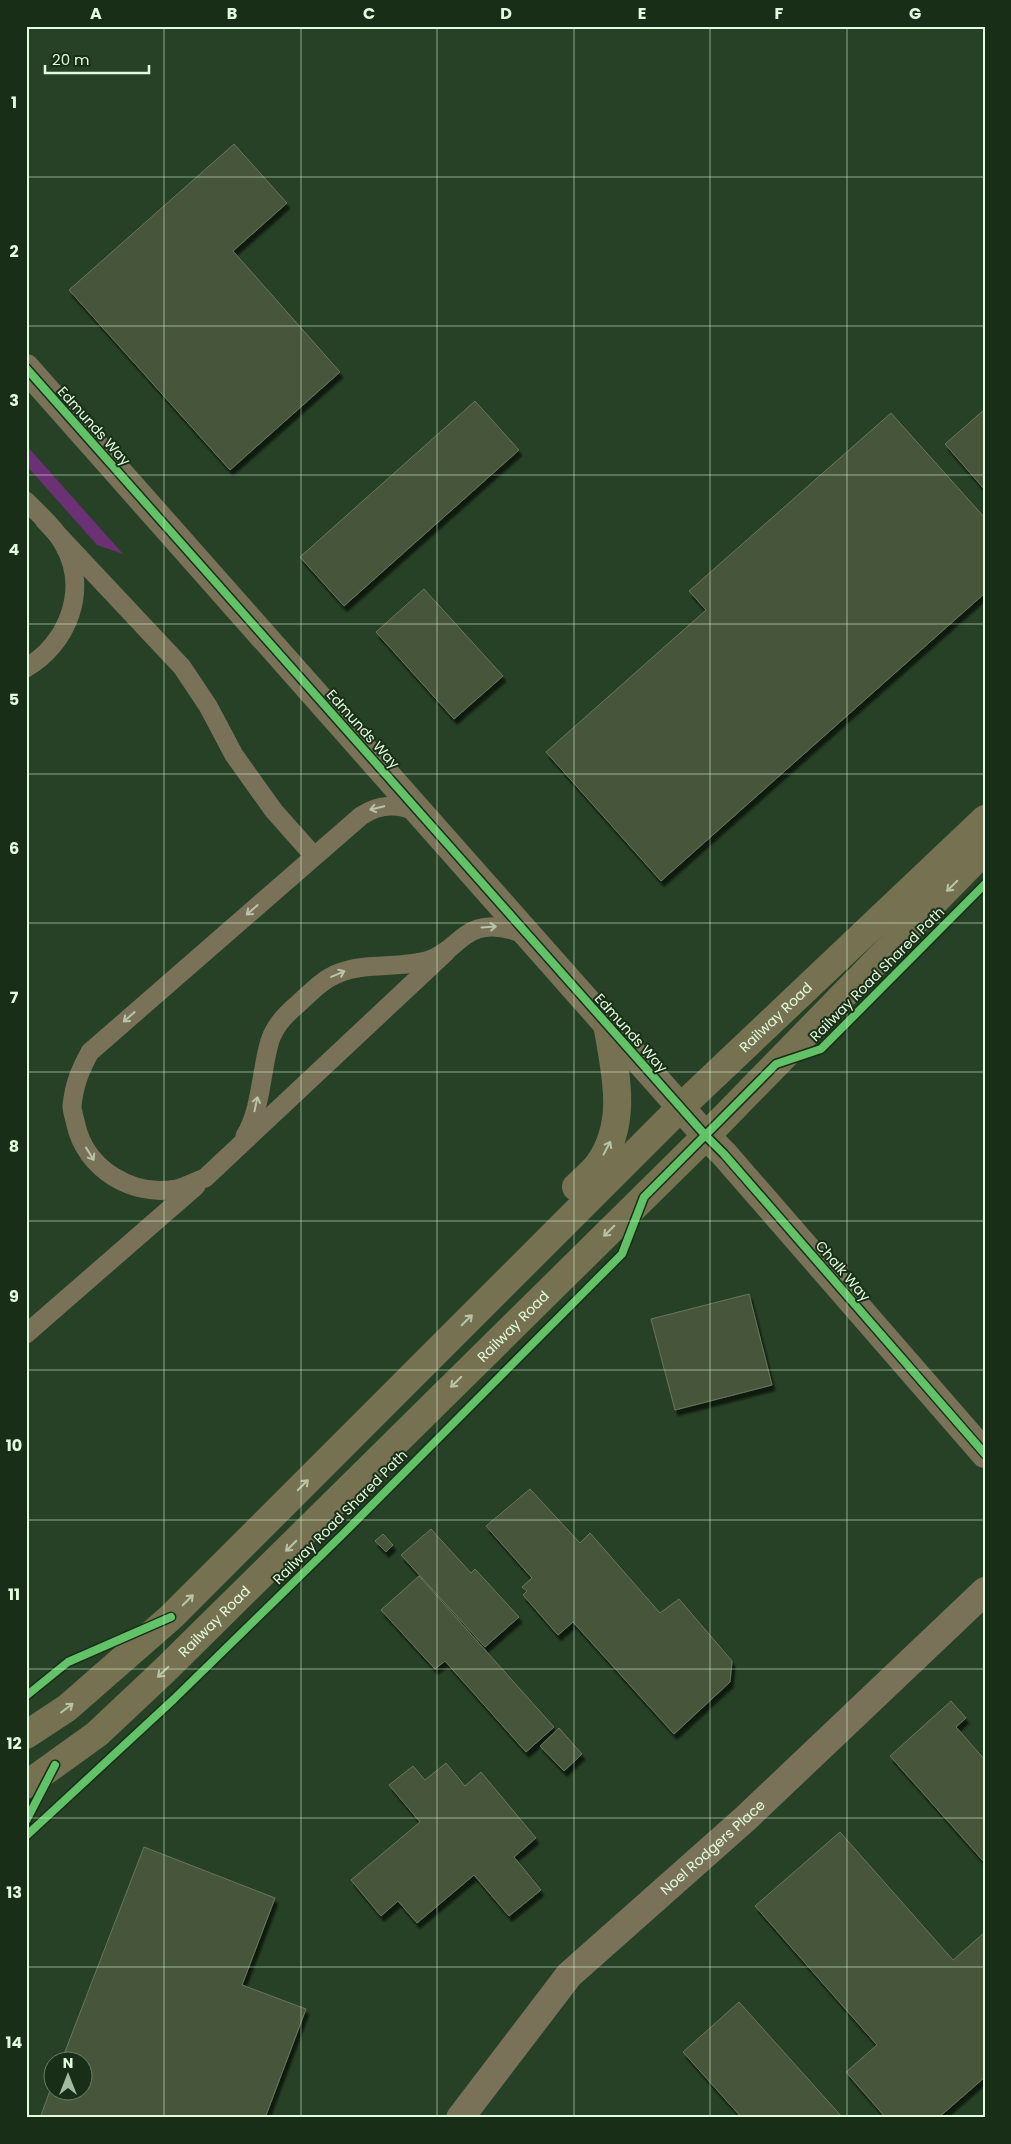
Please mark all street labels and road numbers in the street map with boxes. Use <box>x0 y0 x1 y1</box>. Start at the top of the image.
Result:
street label: Edmunds Way <box>53 382 135 470</box>
street label: Edmunds Way <box>322 685 404 773</box>
street label: Railway Road Shared Path <box>805 902 949 1046</box>
street label: Railway Road <box>735 978 817 1057</box>
street label: Edmunds Way <box>590 989 672 1077</box>
street label: Chalk Way <box>811 1236 875 1306</box>
street label: Railway Road <box>473 1286 554 1366</box>
street label: Railway Road Shared Path <box>268 1445 412 1589</box>
street label: Railway Road <box>174 1581 255 1661</box>
street label: Noel Rodgers Place <box>656 1795 770 1900</box>

